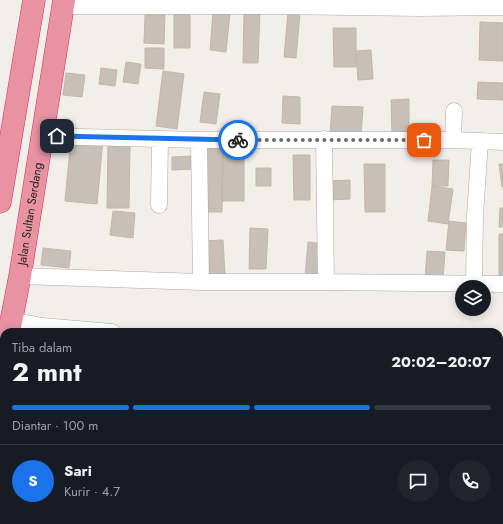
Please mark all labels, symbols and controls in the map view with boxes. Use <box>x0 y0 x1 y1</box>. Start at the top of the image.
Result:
pin <box>40 119 74 153</box>
courier <box>218 120 258 160</box>
pin <box>407 123 441 157</box>
icon: home <box>46 125 68 147</box>
icon: bike <box>227 129 249 151</box>
icon: bag <box>413 129 435 151</box>
street label: Jalan Sultan Serdang <box>13 161 47 269</box>
map controls <box>455 280 491 316</box>
button: layers <box>455 280 491 316</box>
text: Tiba dalam <box>12 338 72 357</box>
text: 20:02–20:07 <box>391 351 491 373</box>
text: 2 mnt <box>12 353 81 391</box>
text: Diantar · 100 m <box>12 416 98 435</box>
text: Sari <box>64 460 92 482</box>
button: chat <box>397 460 439 502</box>
button: phone <box>449 460 491 502</box>
text: S <box>28 470 38 492</box>
text: Kurir · 4.7 <box>64 482 120 501</box>

